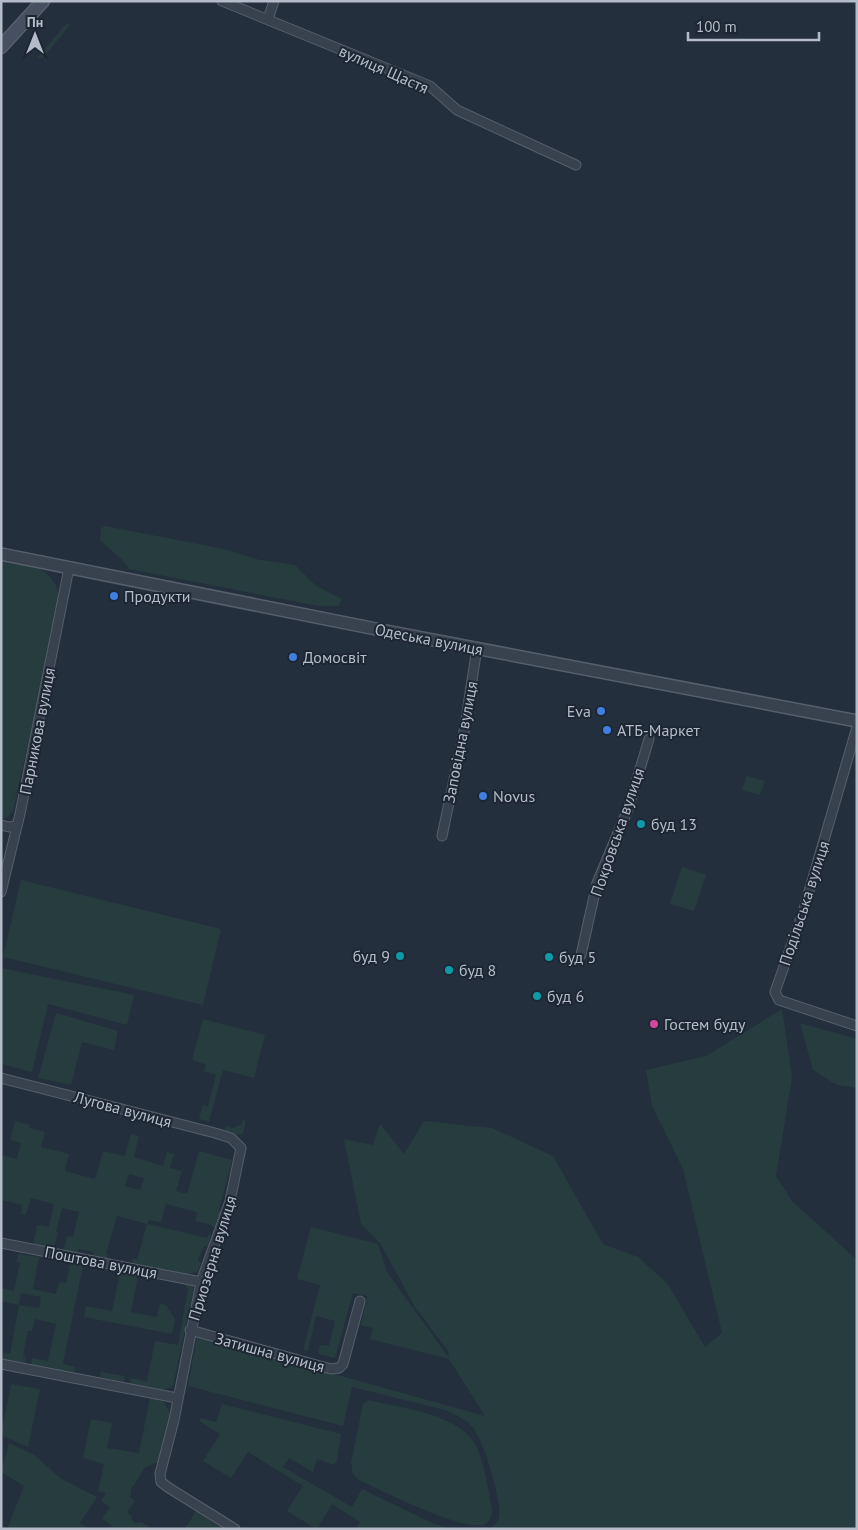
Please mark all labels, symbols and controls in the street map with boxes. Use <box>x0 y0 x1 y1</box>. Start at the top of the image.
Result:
north arrow <box>10 10 60 60</box>
scale bar <box>688 10 819 42</box>
text: Пн <box>27 13 43 31</box>
text: 100 m <box>696 17 737 36</box>
street label: вулиця Щастя <box>336 40 432 98</box>
place label: Продукти <box>124 586 191 606</box>
marker: Продукти <box>108 590 120 602</box>
street label: Одеська вулиця <box>373 619 485 659</box>
place label: Домосвіт <box>303 647 367 667</box>
marker: Домосвіт <box>287 651 299 663</box>
street label: Парникова вулиця <box>15 666 59 796</box>
street label: Заповідна вулиця <box>438 679 482 805</box>
place label: Eva <box>567 701 591 721</box>
marker: Eva <box>595 705 607 717</box>
place label: АТБ-Маркет <box>617 720 701 740</box>
marker: АТБ-Маркет <box>601 724 613 736</box>
street label: Покровська вулиця <box>586 765 648 899</box>
place label: Novus <box>493 786 535 806</box>
marker: Novus <box>477 790 489 802</box>
place label: буд 13 <box>651 814 697 834</box>
marker: буд 13 <box>635 818 647 830</box>
street label: Подільська вулиця <box>774 838 834 968</box>
place label: буд 9 <box>353 946 390 966</box>
place label: буд 5 <box>559 947 596 967</box>
marker: буд 9 <box>394 950 406 962</box>
marker: буд 5 <box>543 951 555 963</box>
place label: буд 8 <box>459 960 496 980</box>
marker: буд 8 <box>443 964 455 976</box>
place label: буд 6 <box>547 986 584 1006</box>
marker: буд 6 <box>531 990 543 1002</box>
place label: Гостем буду <box>664 1014 746 1034</box>
marker: Гостем буду <box>648 1018 660 1030</box>
street label: Лугова вулиця <box>71 1086 174 1132</box>
street label: Приозерна вулиця <box>183 1193 241 1323</box>
street label: Поштова вулиця <box>43 1241 159 1283</box>
street label: Затишна вулиця <box>213 1328 327 1376</box>

